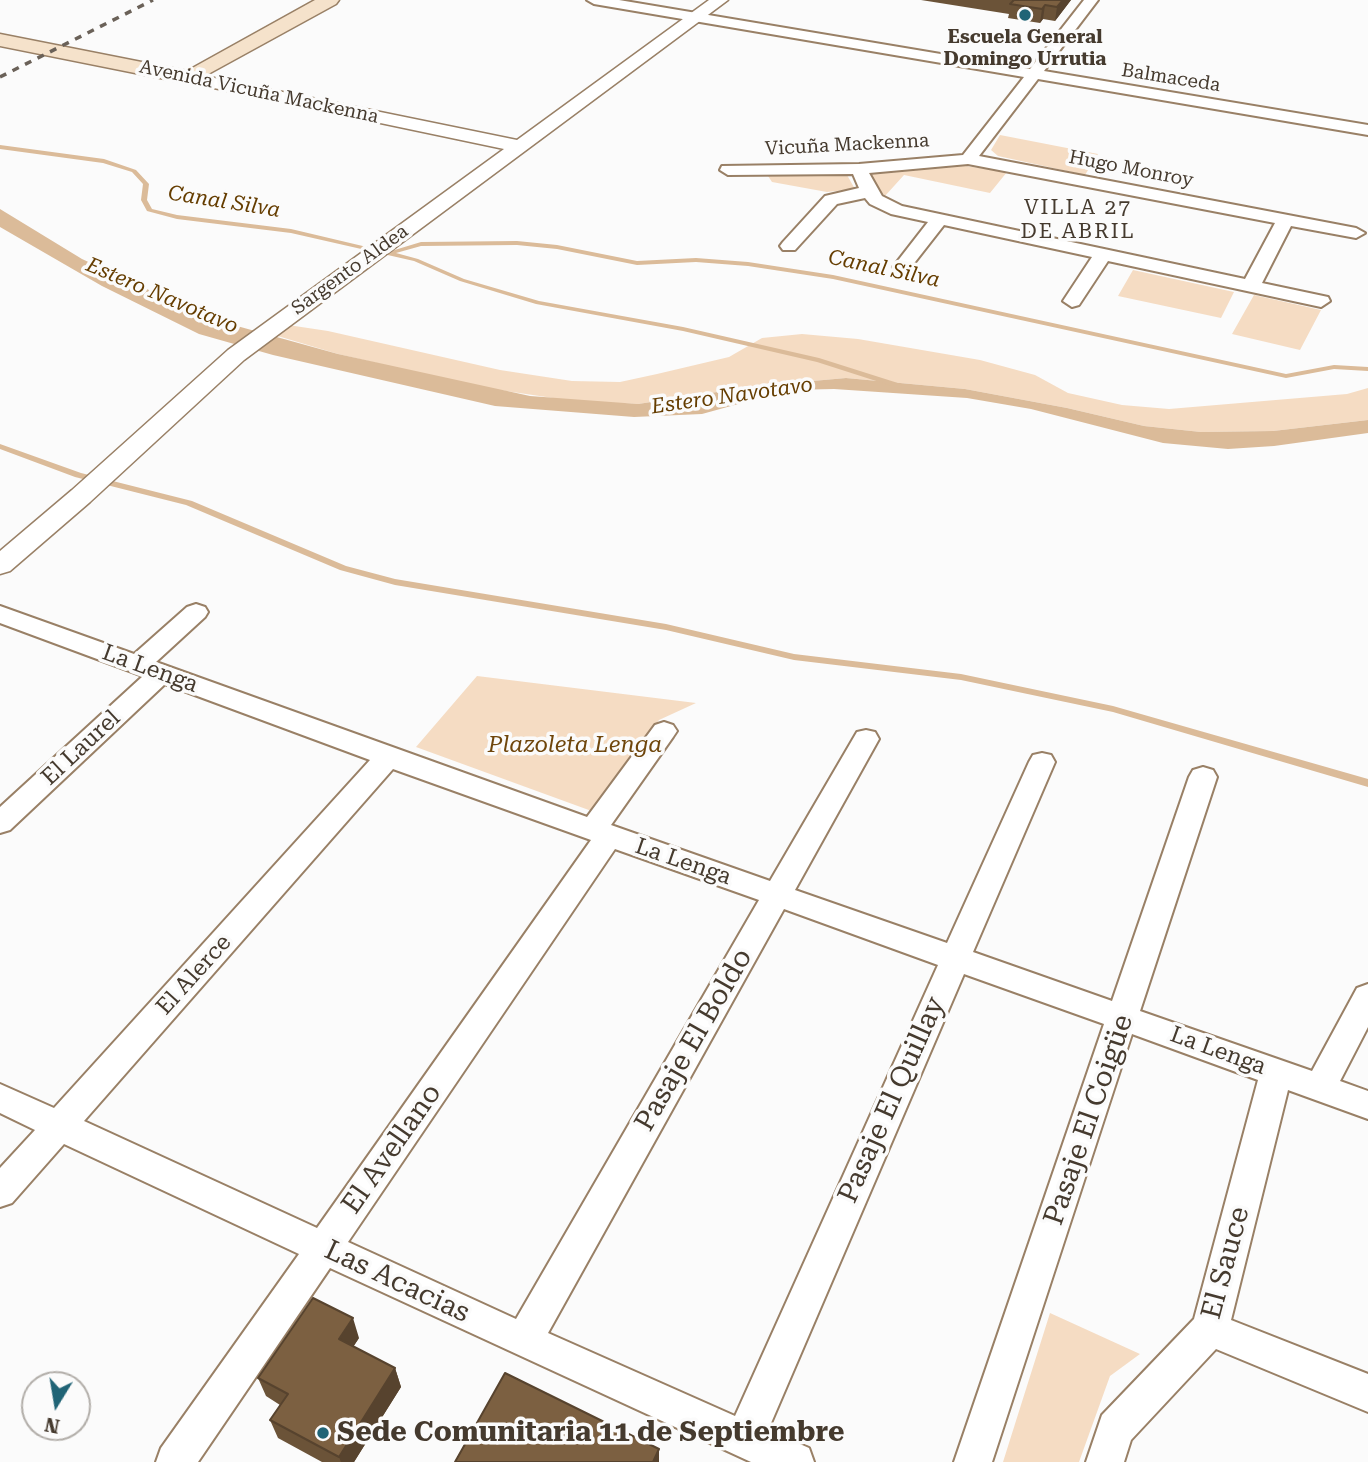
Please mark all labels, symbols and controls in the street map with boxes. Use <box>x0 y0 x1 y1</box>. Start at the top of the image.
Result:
marker: Escuela General Domingo Urrutia <box>1017 7 1033 23</box>
place label: Escuela General Domingo Urrutia <box>944 26 1106 70</box>
street label: Avenida Vicuña Mackenna <box>137 55 381 129</box>
street label: Balmaceda <box>1120 59 1222 97</box>
street label: Vicuña Mackenna <box>764 129 930 161</box>
street label: Hugo Monroy <box>1067 146 1195 192</box>
water label: Canal Silva <box>166 181 282 223</box>
district label: VILLA 27 DE ABRIL <box>1021 195 1135 245</box>
street label: Sargento Aldea <box>287 220 413 320</box>
water label: Canal Silva <box>826 245 942 293</box>
water label: Estero Navotavo <box>82 253 242 339</box>
water label: Estero Navotavo <box>650 372 814 420</box>
street label: La Lenga <box>98 639 202 699</box>
street label: El Laurel <box>36 705 126 791</box>
park label: Plazoleta Lenga <box>488 731 662 759</box>
street label: La Lenga <box>631 833 735 891</box>
street label: El Alerce <box>151 929 237 1021</box>
street label: Pasaje El Boldo <box>628 943 760 1137</box>
street label: Pasaje El Quillay <box>831 992 953 1208</box>
street label: Pasaje El Coigüe <box>1037 1010 1141 1230</box>
street label: La Lenga <box>1166 1021 1270 1081</box>
street label: El Avellano <box>335 1078 449 1220</box>
street label: El Sauce <box>1195 1203 1257 1323</box>
street label: Las Acacias <box>319 1234 475 1330</box>
north arrow <box>21 1371 91 1441</box>
text: N <box>43 1412 62 1438</box>
place label: Sede Comunitaria 11 de Septiembre <box>337 1416 844 1450</box>
marker: Sede Comunitaria 11 de Septiembre <box>315 1425 331 1441</box>

